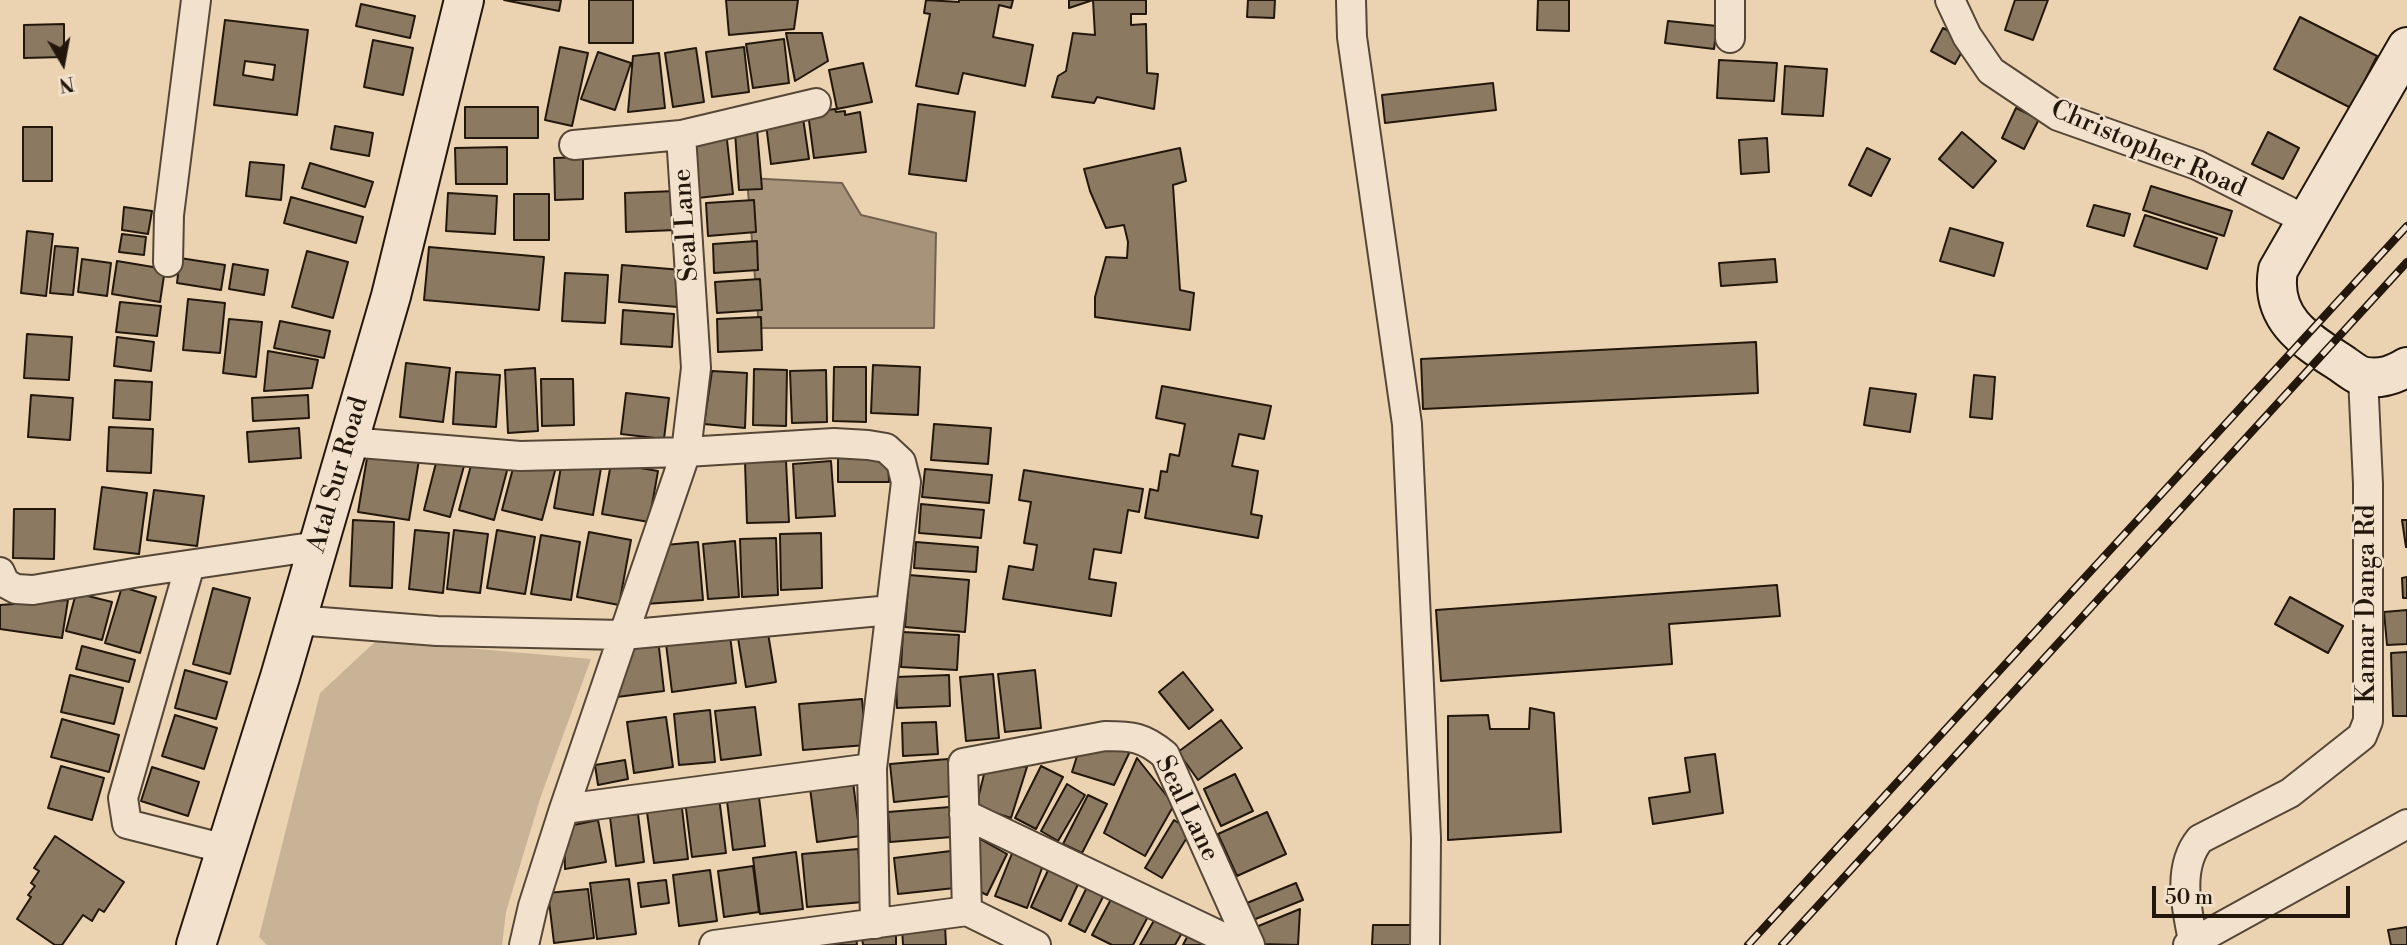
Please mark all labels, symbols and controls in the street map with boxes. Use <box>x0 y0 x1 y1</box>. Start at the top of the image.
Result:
north arrow <box>28 28 98 98</box>
text: N <box>57 71 76 97</box>
street label: Christopher Road <box>2046 95 2250 205</box>
street label: Seal Lane <box>667 167 707 283</box>
street label: Atal Sur Road <box>302 394 376 556</box>
street label: Kamar Danga Rd <box>2352 504 2384 704</box>
street label: Seal Lane <box>1147 751 1225 867</box>
scale bar <box>2155 872 2353 916</box>
text: 50 m <box>2165 885 2213 911</box>

